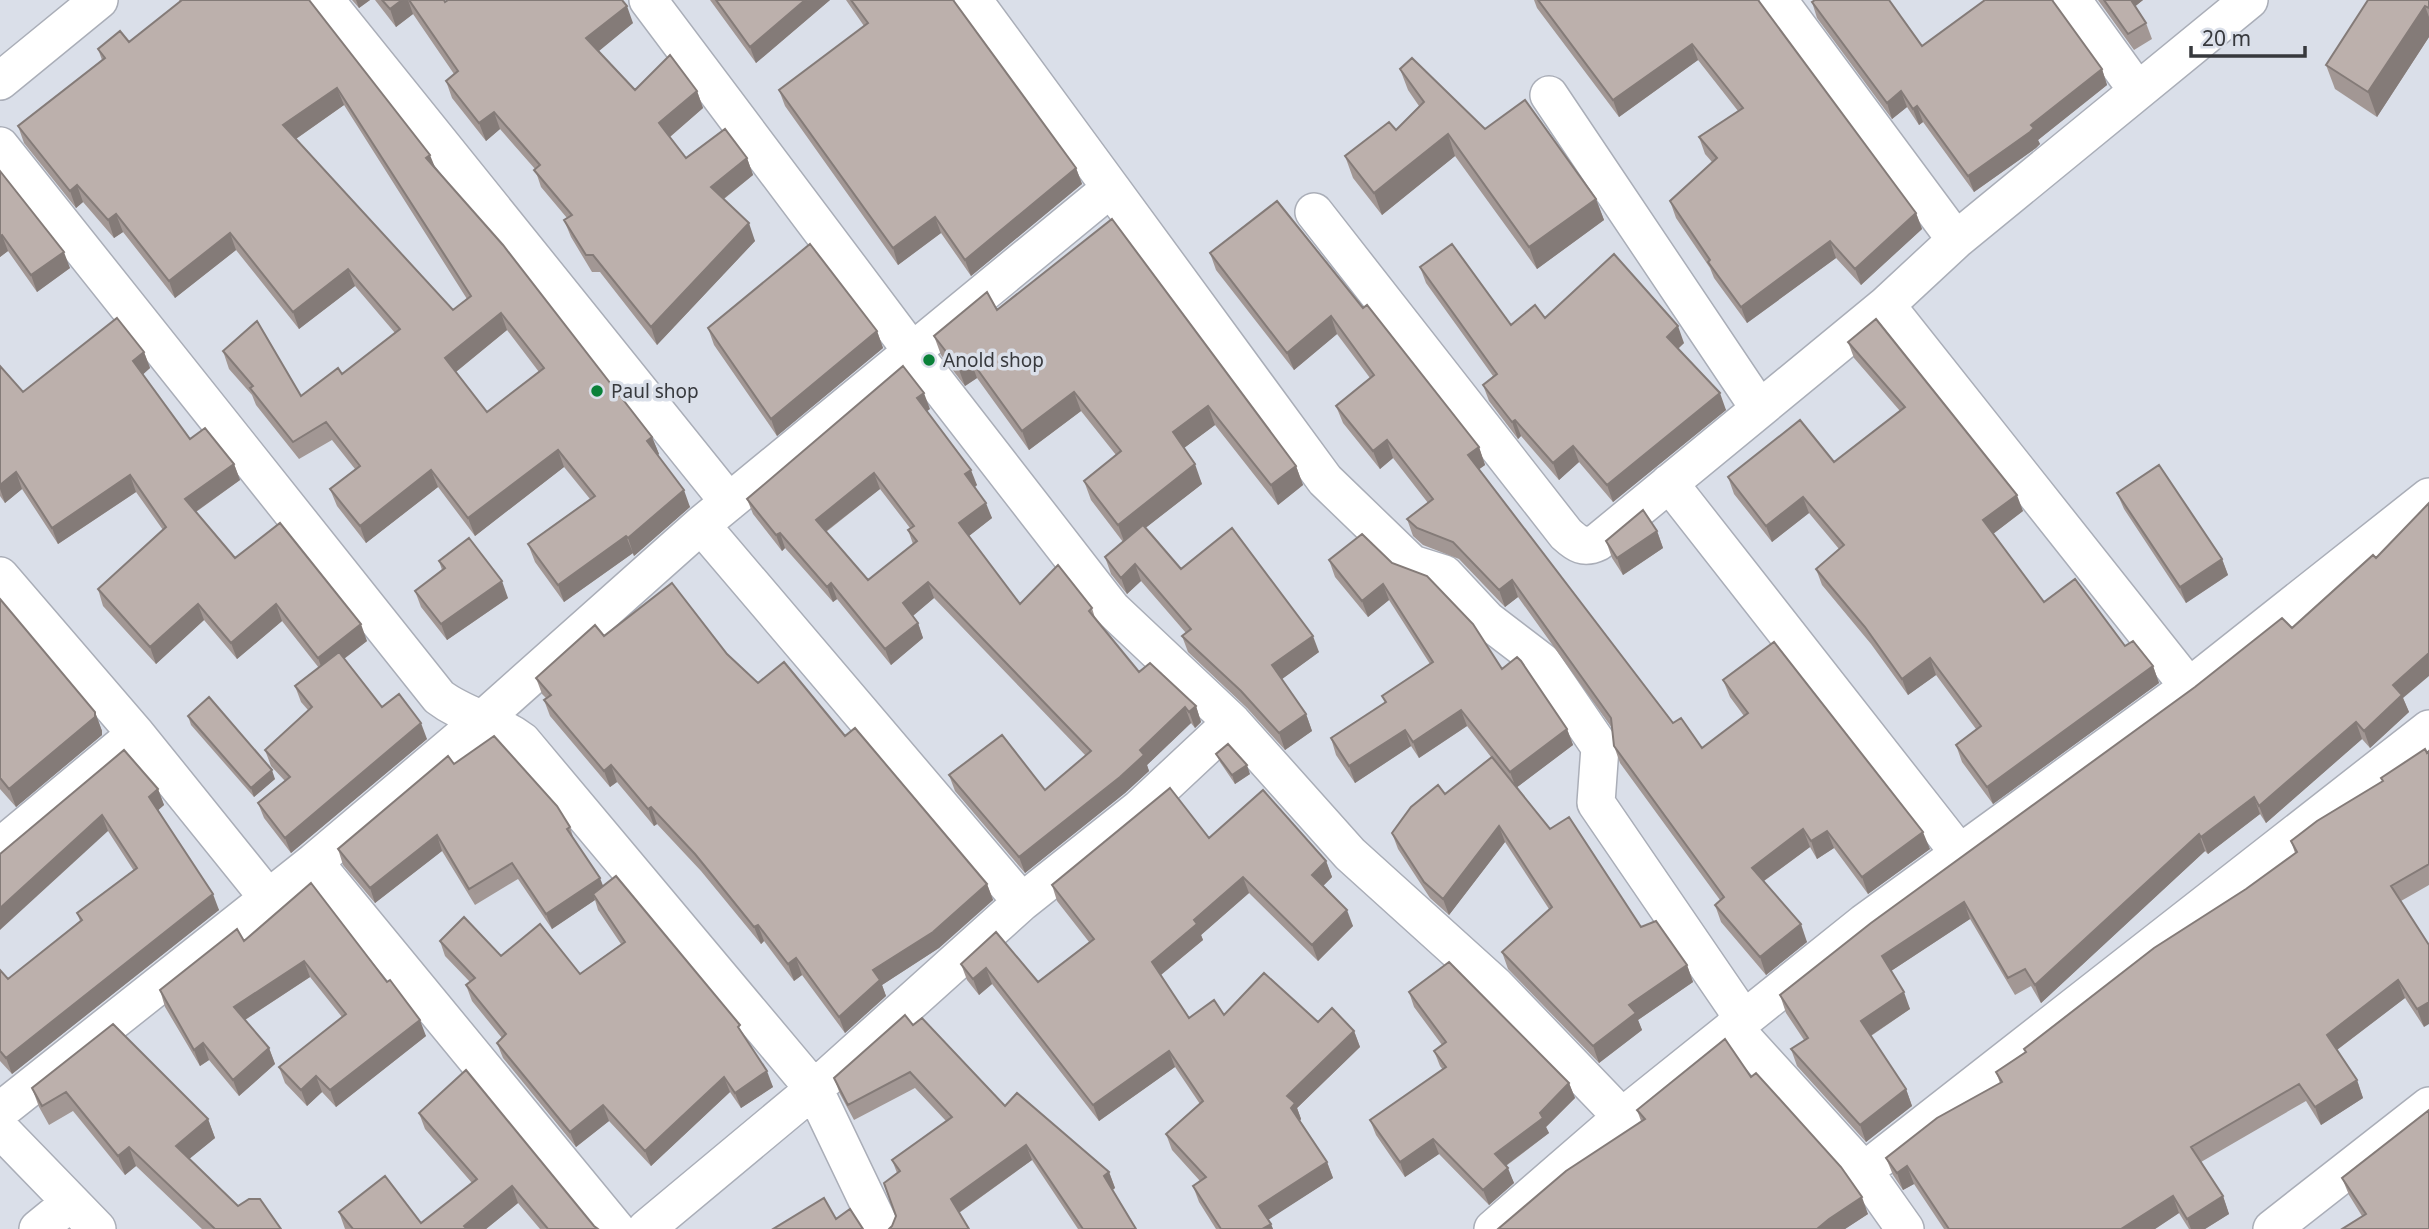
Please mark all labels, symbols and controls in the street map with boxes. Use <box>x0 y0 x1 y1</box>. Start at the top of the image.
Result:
scale bar <box>2191 14 2305 58</box>
text: 20 m <box>2202 24 2251 52</box>
place label: Anold shop <box>943 347 1044 373</box>
marker: Anold shop <box>921 352 937 368</box>
place label: Paul shop <box>611 378 699 404</box>
marker: Paul shop <box>589 383 605 399</box>

